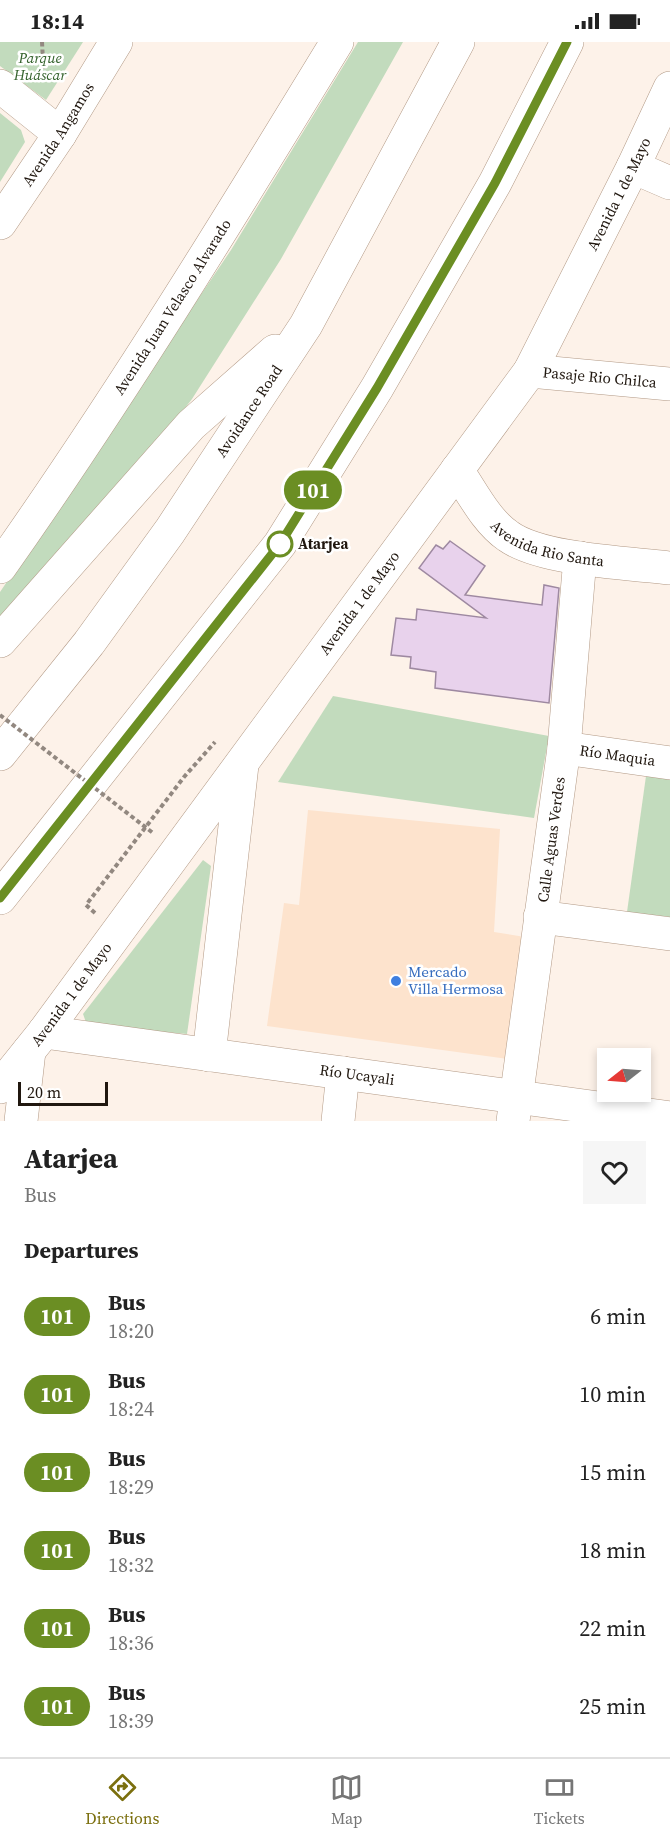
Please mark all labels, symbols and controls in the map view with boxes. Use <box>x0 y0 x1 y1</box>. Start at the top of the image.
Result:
text: 18:14 <box>30 6 84 36</box>
park label: Parque Huáscar <box>13 47 67 85</box>
street label: Avenida Angamos <box>17 78 99 190</box>
street label: Avenida 1 de Mayo <box>582 134 655 254</box>
street label: Avenida Juan Velasco Alvarado <box>108 215 236 399</box>
street label: Avoidance Road <box>211 360 287 461</box>
street label: Pasaje Rio Chilca <box>542 361 658 393</box>
line badge: 101 <box>278 470 348 510</box>
text: 101 <box>296 476 330 505</box>
street label: Avenida Rio Santa <box>486 515 606 571</box>
marker: Atarjea <box>267 531 293 557</box>
place label: Atarjea <box>298 533 349 554</box>
street label: Avenida 1 de Mayo <box>314 546 404 659</box>
street label: Río Maquia <box>578 739 657 771</box>
street label: Calle Aguas Verdes <box>532 775 570 904</box>
street label: Avenida 1 de Mayo <box>26 938 116 1050</box>
place label: Mercado Villa Hermosa <box>408 961 504 999</box>
marker: Mercado Villa Hermosa <box>389 974 403 988</box>
north arrow <box>597 1048 651 1102</box>
map controls <box>597 1048 651 1102</box>
street label: Río Ucayali <box>318 1059 396 1090</box>
scale bar <box>18 1079 108 1106</box>
text: 20 m <box>27 1081 61 1103</box>
text: Atarjea <box>24 1139 118 1177</box>
button: heart <box>583 1141 646 1204</box>
text: Bus <box>24 1181 57 1209</box>
text: Departures <box>24 1235 138 1265</box>
text: Bus <box>108 1287 145 1317</box>
text: 6 min <box>590 1301 646 1331</box>
text: 101 <box>40 1302 74 1331</box>
text: 18:20 <box>108 1317 154 1345</box>
text: Bus <box>108 1365 145 1395</box>
text: 10 min <box>579 1379 646 1409</box>
text: 101 <box>40 1380 74 1409</box>
text: 18:24 <box>108 1395 154 1423</box>
text: Bus <box>108 1443 145 1473</box>
text: 15 min <box>579 1457 646 1487</box>
text: 101 <box>40 1458 74 1487</box>
text: 18:29 <box>108 1473 154 1501</box>
text: Bus <box>108 1521 145 1551</box>
text: 18 min <box>579 1535 646 1565</box>
text: 101 <box>40 1536 74 1565</box>
text: 18:32 <box>108 1551 154 1579</box>
text: Bus <box>108 1599 145 1629</box>
text: 22 min <box>579 1613 646 1643</box>
text: 101 <box>40 1614 74 1643</box>
text: 18:36 <box>108 1629 154 1657</box>
text: Bus <box>108 1677 145 1707</box>
text: 25 min <box>579 1691 646 1721</box>
text: 101 <box>40 1692 74 1721</box>
text: 18:39 <box>108 1707 154 1735</box>
tab: Directions <box>85 1771 159 1829</box>
tab: Map <box>330 1771 363 1829</box>
tab: Tickets <box>534 1771 585 1829</box>

